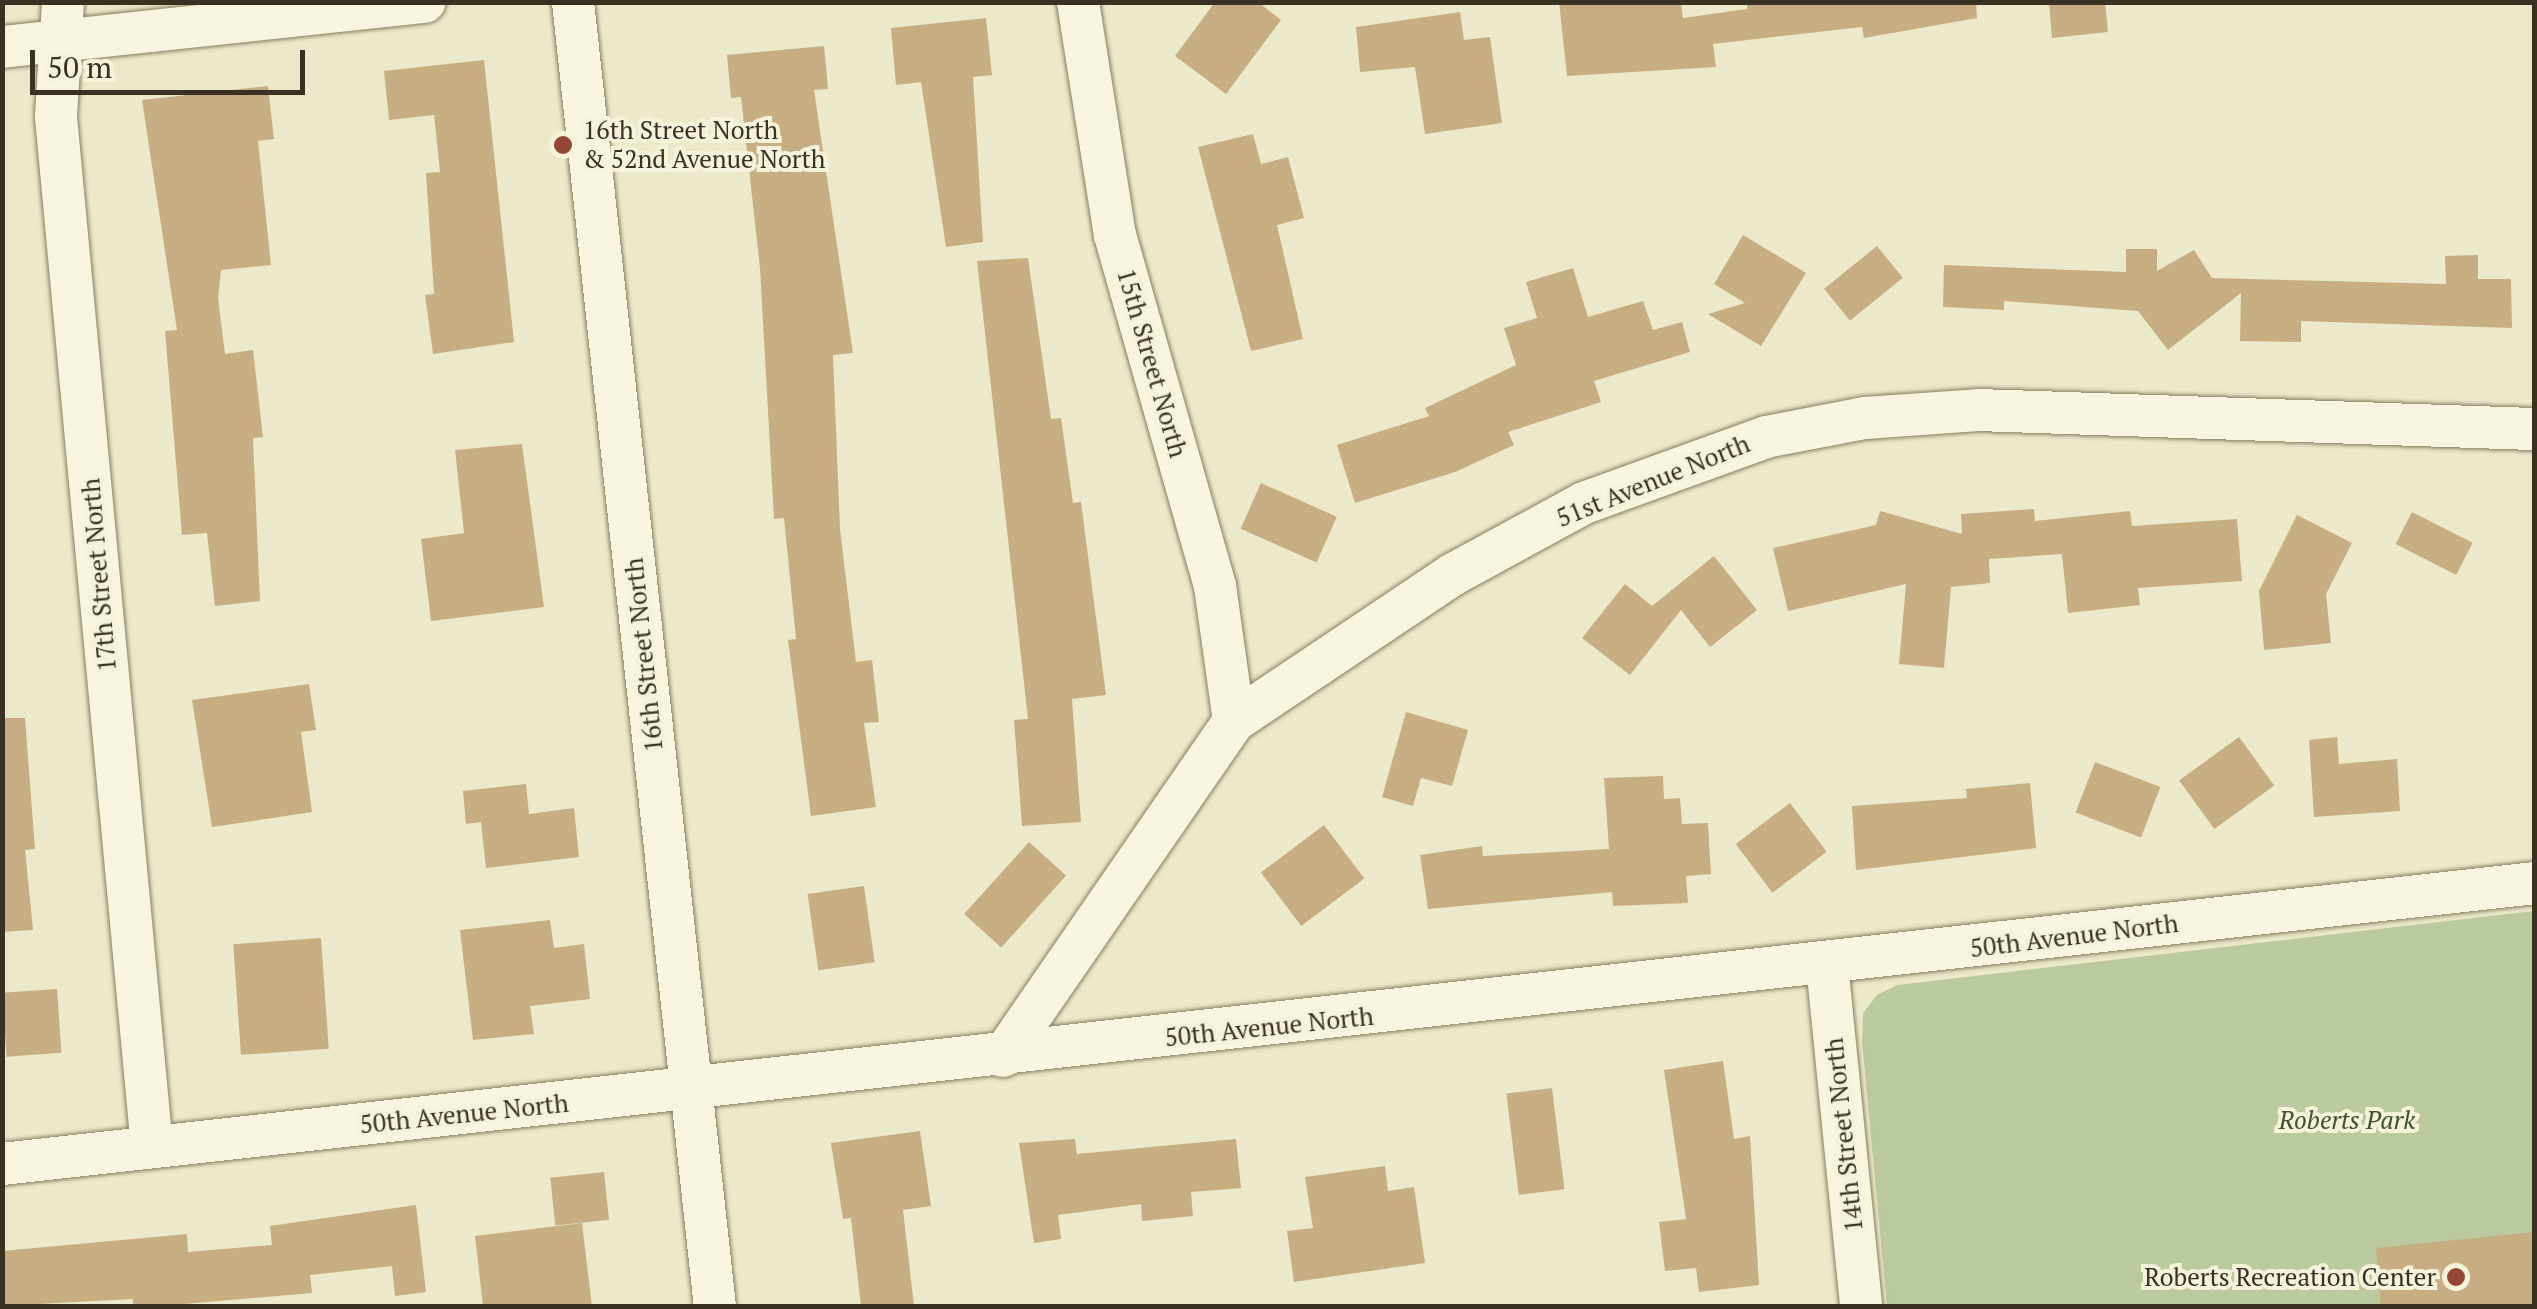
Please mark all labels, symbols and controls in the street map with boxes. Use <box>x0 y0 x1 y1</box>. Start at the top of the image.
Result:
scale bar <box>35 30 310 92</box>
text: 50 m <box>47 47 112 87</box>
place label: 16th Street North & 52nd Avenue North <box>583 116 826 175</box>
marker: 16th Street North & 52nd Avenue North <box>552 134 574 156</box>
street label: 15th Street North <box>1111 265 1193 461</box>
street label: 51st Avenue North <box>1552 428 1754 534</box>
street label: 17th Street North <box>76 477 122 673</box>
street label: 16th Street North <box>619 556 669 754</box>
street label: 50th Avenue North <box>1968 908 2180 964</box>
street label: 50th Avenue North <box>1163 1001 1375 1053</box>
street label: 14th Street North <box>1819 1036 1869 1234</box>
street label: 50th Avenue North <box>358 1088 570 1140</box>
park label: Roberts Park <box>2279 1105 2415 1135</box>
place label: Roberts Recreation Center <box>2144 1262 2436 1292</box>
marker: Roberts Recreation Center <box>2445 1266 2467 1288</box>

